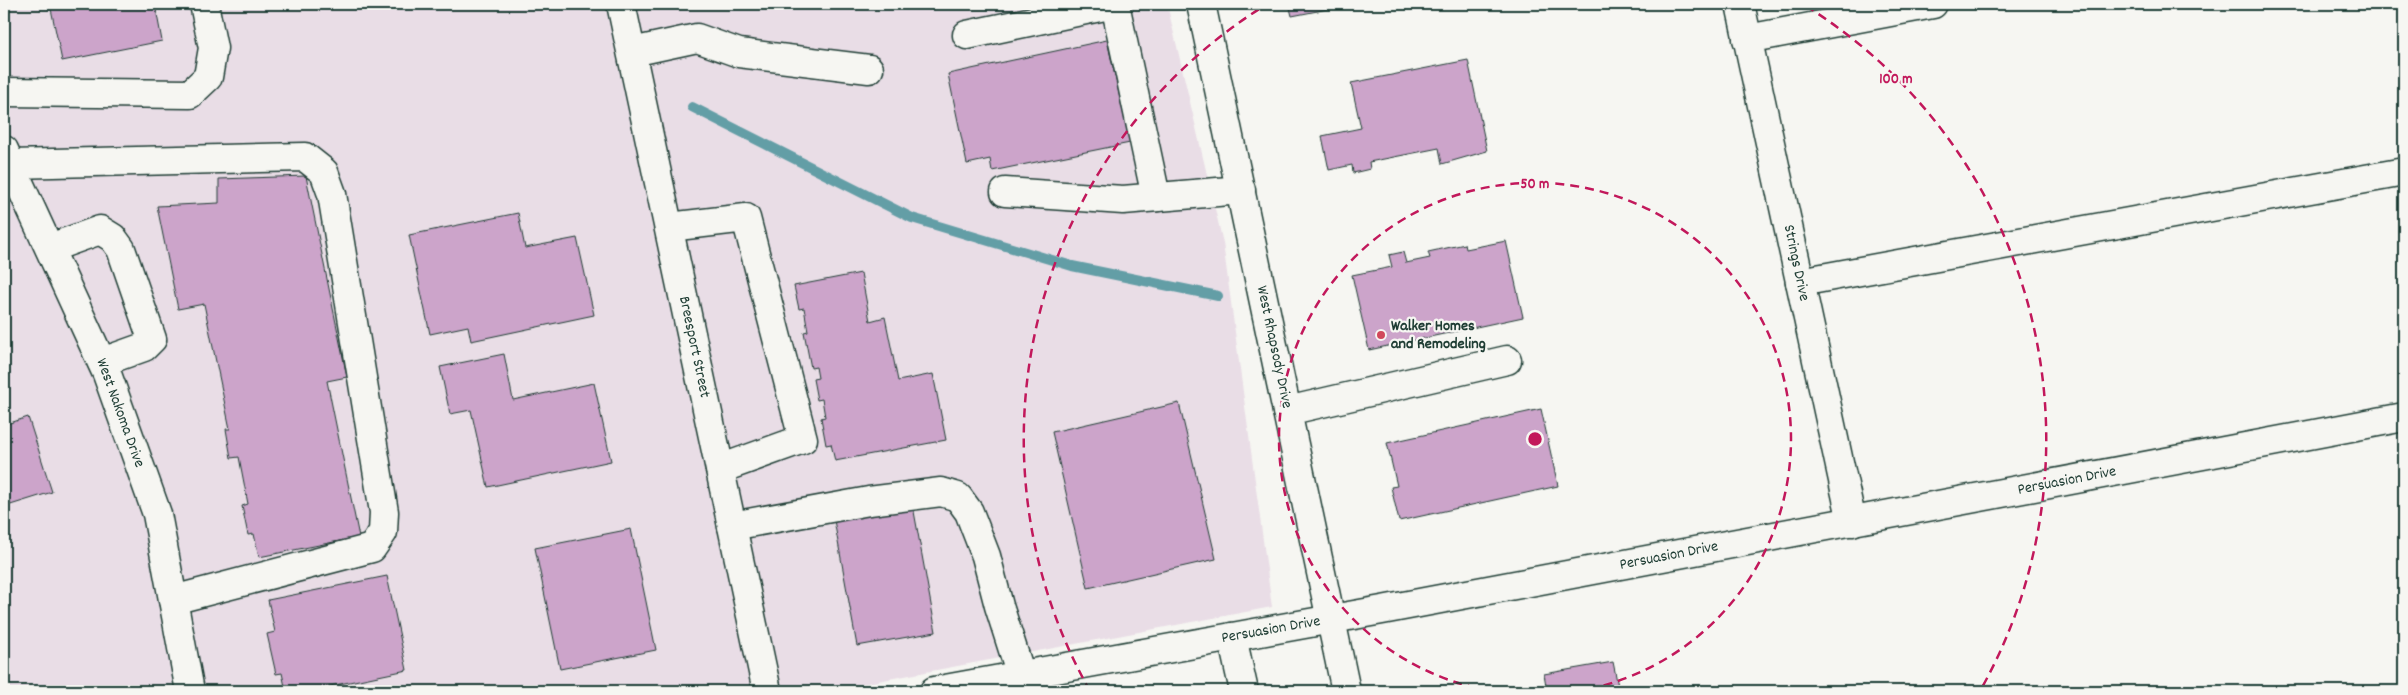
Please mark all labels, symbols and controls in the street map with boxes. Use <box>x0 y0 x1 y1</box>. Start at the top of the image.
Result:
text: 100 m <box>1879 69 1913 91</box>
text: 50 m <box>1521 174 1549 196</box>
street label: Strings Drive <box>1777 223 1815 303</box>
street label: West Rhapsody Drive <box>1250 284 1298 410</box>
street label: Breesport Street <box>672 294 716 400</box>
place label: Walker Homes and Remodeling <box>1391 315 1486 356</box>
marker: Walker Homes and Remodeling <box>1375 329 1387 341</box>
street label: West Nakoma Drive <box>90 355 150 471</box>
centre of rings <box>1526 430 1544 448</box>
street label: Persuasion Drive <box>2016 460 2118 502</box>
street label: Persuasion Drive <box>1618 535 1720 577</box>
street label: Persuasion Drive <box>1220 610 1322 650</box>

